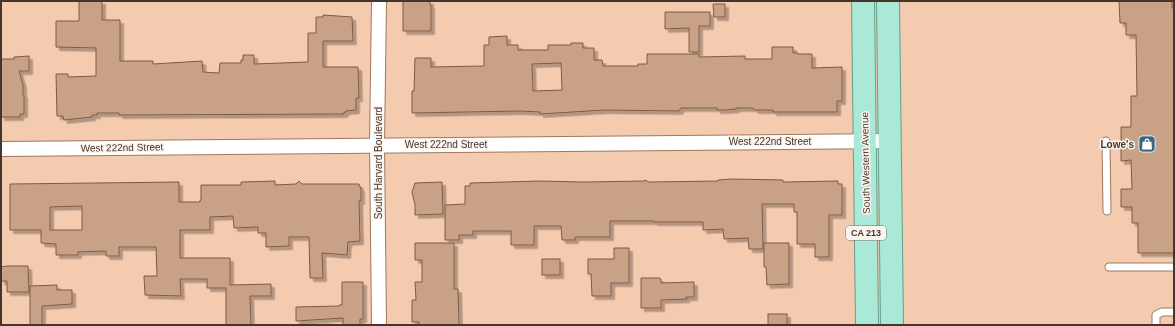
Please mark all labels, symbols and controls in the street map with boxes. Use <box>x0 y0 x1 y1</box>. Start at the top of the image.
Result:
street label: South Harvard Boulevard <box>373 107 384 219</box>
street label: South Western Avenue <box>859 112 872 214</box>
shop icon: Lowe's <box>1137 134 1157 154</box>
street label: West 222nd Street <box>729 136 812 147</box>
street label: West 222nd Street <box>405 139 488 150</box>
place label: Lowe's <box>1101 139 1134 150</box>
street label: West 222nd Street <box>81 141 164 154</box>
road number: CA 213 <box>846 226 886 240</box>

